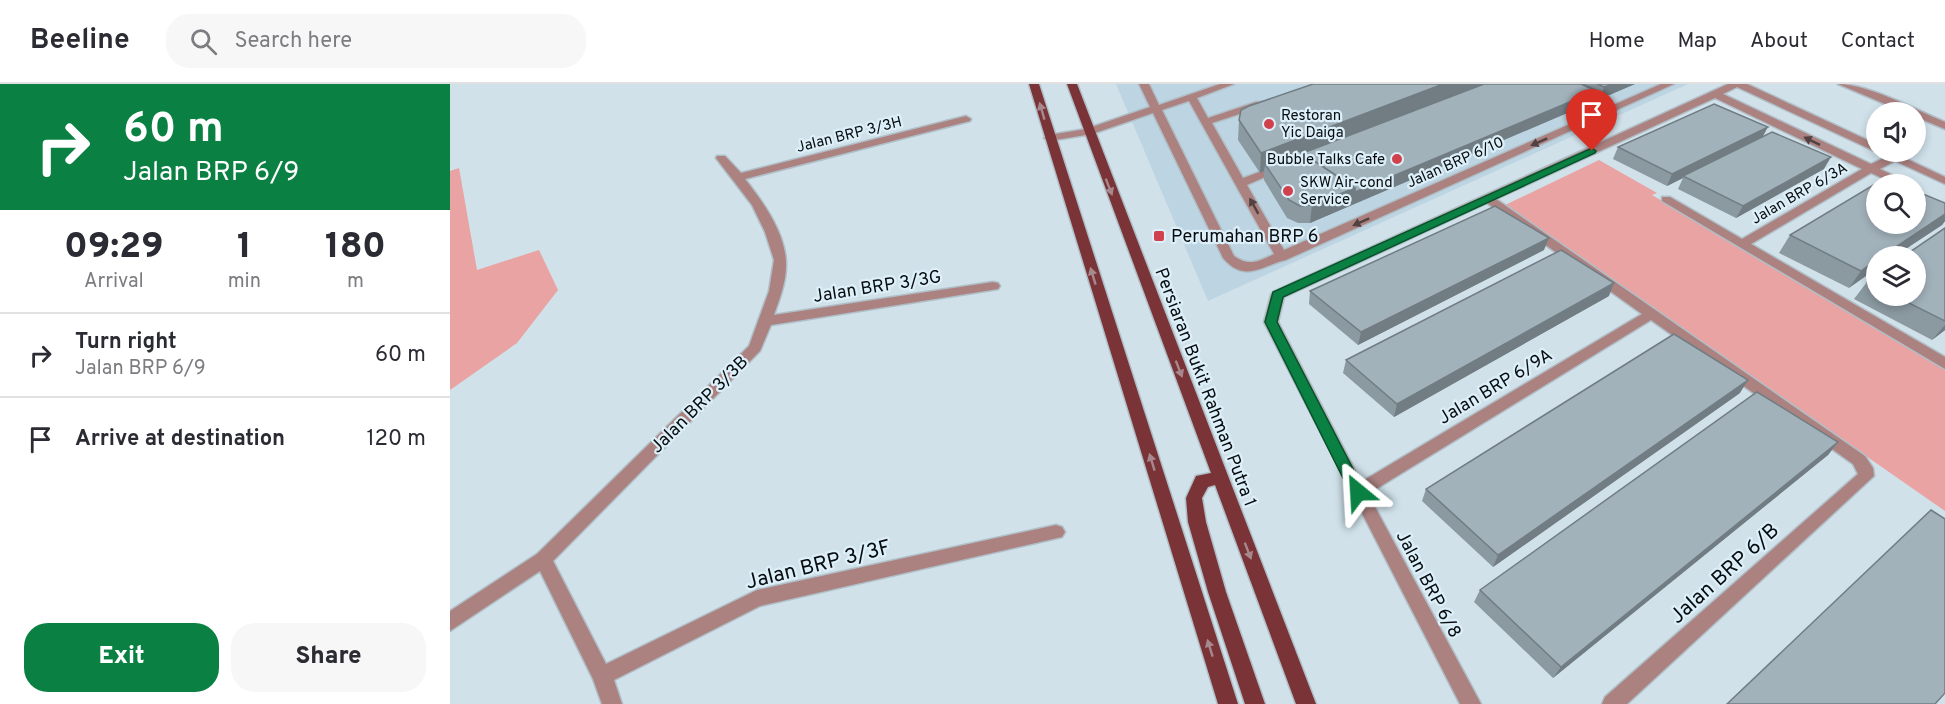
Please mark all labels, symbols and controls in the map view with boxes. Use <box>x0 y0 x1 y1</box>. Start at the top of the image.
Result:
search box <box>166 14 586 68</box>
text: Beeline <box>30 23 130 59</box>
icon: search <box>187 25 220 58</box>
text: Search here <box>235 28 352 55</box>
text: Home <box>1589 28 1645 55</box>
text: Map <box>1678 28 1717 55</box>
text: About <box>1750 28 1808 55</box>
text: Contact <box>1841 28 1915 55</box>
pin <box>1566 89 1617 151</box>
icon: arrive <box>1575 98 1608 131</box>
one-way arrow <box>1037 102 1046 120</box>
map controls <box>1866 102 1926 306</box>
button: sound <box>1866 102 1926 162</box>
text: 60 m <box>123 104 224 157</box>
place label: Restoran Yic Daiga <box>1281 107 1344 143</box>
icon: right <box>24 108 102 186</box>
street label: Jalan BRP 3/3H <box>795 113 904 158</box>
marker: Restoran Yic Daiga <box>1262 117 1276 131</box>
street label: Jalan BRP 6/10 <box>1404 133 1507 193</box>
one-way arrow <box>1804 136 1821 145</box>
one-way arrow <box>1531 138 1548 147</box>
place label: Bubble Talks Cafe <box>1267 151 1385 170</box>
marker: Bubble Talks Cafe <box>1390 152 1404 166</box>
text: Jalan BRP 6/9 <box>123 156 300 190</box>
street label: Jalan BRP 6/3A <box>1748 159 1851 230</box>
place label: SKW Air-cond Service <box>1300 174 1393 210</box>
button: search <box>1866 174 1926 234</box>
one-way arrow <box>1104 178 1114 196</box>
marker: SKW Air-cond Service <box>1281 184 1295 198</box>
one-way arrow <box>1248 198 1259 214</box>
one-way arrow <box>1353 217 1370 226</box>
text: 09:29 <box>64 225 164 271</box>
text: 1 <box>237 225 252 271</box>
text: 180 <box>325 225 386 271</box>
place label: Perumahan BRP 6 <box>1171 226 1318 249</box>
marker: Perumahan BRP 6 <box>1152 229 1166 243</box>
button: layers <box>1866 246 1926 306</box>
street label: Persiaran Bukit Rahman Putra 1 <box>1148 265 1261 510</box>
street label: Jalan BRP 3/3G <box>811 266 943 309</box>
one-way arrow <box>1088 267 1097 285</box>
text: Arrival <box>84 269 144 295</box>
text: min <box>228 269 261 295</box>
text: m <box>347 269 364 295</box>
text: Turn right <box>75 329 177 356</box>
icon: right <box>24 339 57 372</box>
text: 60 m <box>375 342 426 369</box>
street label: Jalan BRP 6/9A <box>1434 344 1557 430</box>
street label: Jalan BRP 3/3B <box>646 351 754 459</box>
text: Jalan BRP 6/9 <box>75 356 206 382</box>
one-way arrow <box>1174 360 1184 378</box>
icon: arrive <box>24 423 57 456</box>
text: Arrive at destination <box>75 426 285 453</box>
text: 120 m <box>366 426 426 453</box>
one-way arrow <box>1147 453 1156 471</box>
position arrow <box>1326 460 1390 524</box>
street label: Jalan BRP 6/B <box>1665 518 1785 630</box>
street label: Jalan BRP 6/8 <box>1390 527 1466 642</box>
street label: Jalan BRP 3/3F <box>743 534 894 597</box>
one-way arrow <box>1244 542 1253 560</box>
button: Exit <box>24 623 219 692</box>
button: Share <box>231 623 426 692</box>
one-way arrow <box>1205 639 1214 657</box>

